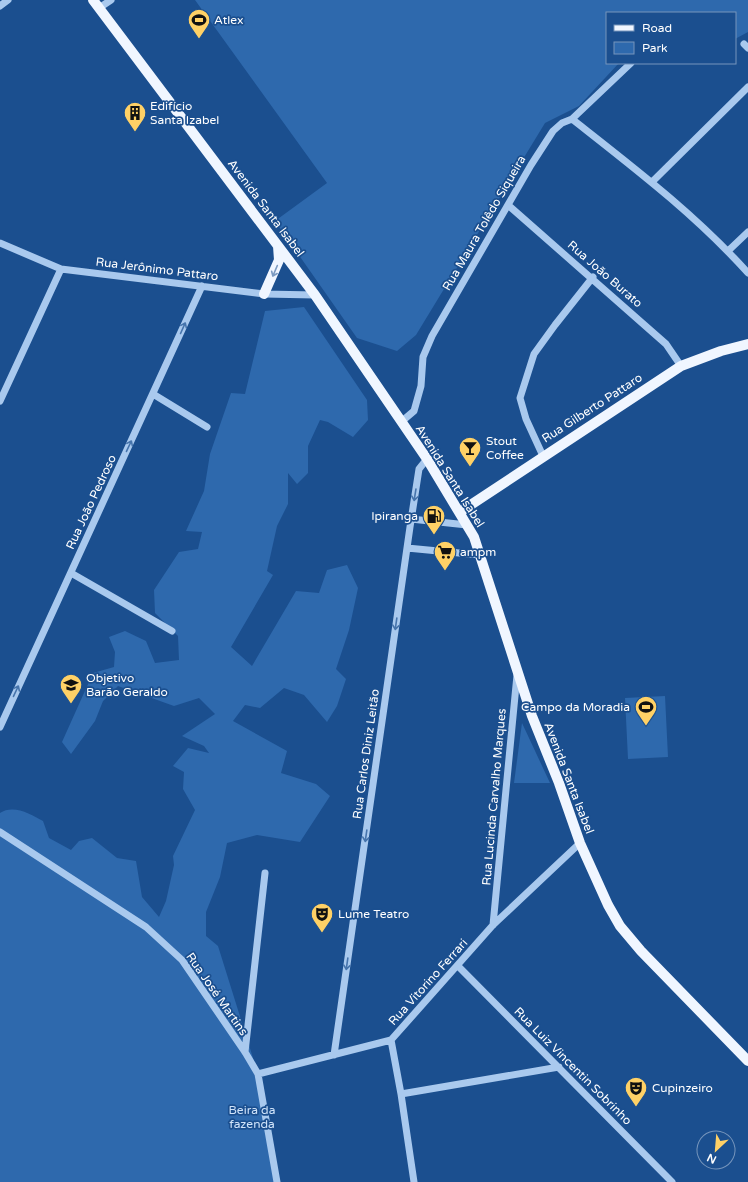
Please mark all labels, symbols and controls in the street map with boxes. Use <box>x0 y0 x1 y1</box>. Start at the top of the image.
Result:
sports icon: Atlex <box>186 7 212 40</box>
legend <box>606 12 736 64</box>
place label: Atlex <box>214 13 243 27</box>
text: Road <box>642 21 672 35</box>
text: Park <box>642 41 668 55</box>
place label: Edifício Santa Izabel <box>150 99 219 127</box>
building icon: Edifício Santa Izabel <box>122 100 148 133</box>
street label: Rua Maura Tolêdo Siqueira <box>440 153 528 293</box>
street label: Avenida Santa Isabel <box>225 157 307 259</box>
street label: Rua João Burato <box>565 238 645 310</box>
street label: Rua Jerônimo Pattaro <box>95 255 219 283</box>
one-way arrow <box>270 265 278 277</box>
one-way arrow <box>180 322 187 334</box>
street label: Rua Gilberto Pattaro <box>539 370 645 446</box>
street label: Avenida Santa Isabel <box>413 422 487 530</box>
place label: Stout Coffee <box>486 434 524 462</box>
bar icon: Stout Coffee <box>457 435 483 468</box>
one-way arrow <box>126 440 133 452</box>
street label: Rua João Pedroso <box>63 452 119 552</box>
one-way arrow <box>411 488 419 501</box>
fuel station icon: Ipiranga <box>421 503 447 536</box>
place label: Ipiranga <box>371 509 418 523</box>
supermarket icon: ampm <box>432 539 458 572</box>
place label: ampm <box>460 545 496 559</box>
one-way arrow <box>392 617 400 630</box>
place label: Objetivo Barão Geraldo <box>86 671 168 699</box>
school or university icon: Objetivo Barão Geraldo <box>58 672 84 705</box>
one-way arrow <box>13 686 20 698</box>
street label: Rua Carlos Diniz Leitão <box>350 688 382 820</box>
sports icon: Campo da Moradia <box>633 694 659 727</box>
place label: Campo da Moradia <box>521 700 630 714</box>
street label: Rua Lucinda Carvalho Marques <box>479 708 509 886</box>
street label: Avenida Santa Isabel <box>541 720 597 836</box>
one-way arrow <box>362 829 370 842</box>
theatre icon: Lume Teatro <box>309 901 335 934</box>
place label: Lume Teatro <box>338 907 409 921</box>
street label: Rua Vitorino Ferrari <box>386 936 470 1028</box>
street label: Rua José Martins <box>183 950 251 1038</box>
one-way arrow <box>343 957 351 970</box>
street label: Rua Luiz Vincentin Sobrinho <box>511 1004 635 1128</box>
theatre icon: Cupinzeiro <box>623 1075 649 1108</box>
place label: Cupinzeiro <box>652 1081 713 1095</box>
park label: Beira da fazenda <box>229 1103 275 1131</box>
north arrow <box>696 1130 736 1170</box>
text: N <box>705 1151 719 1166</box>

